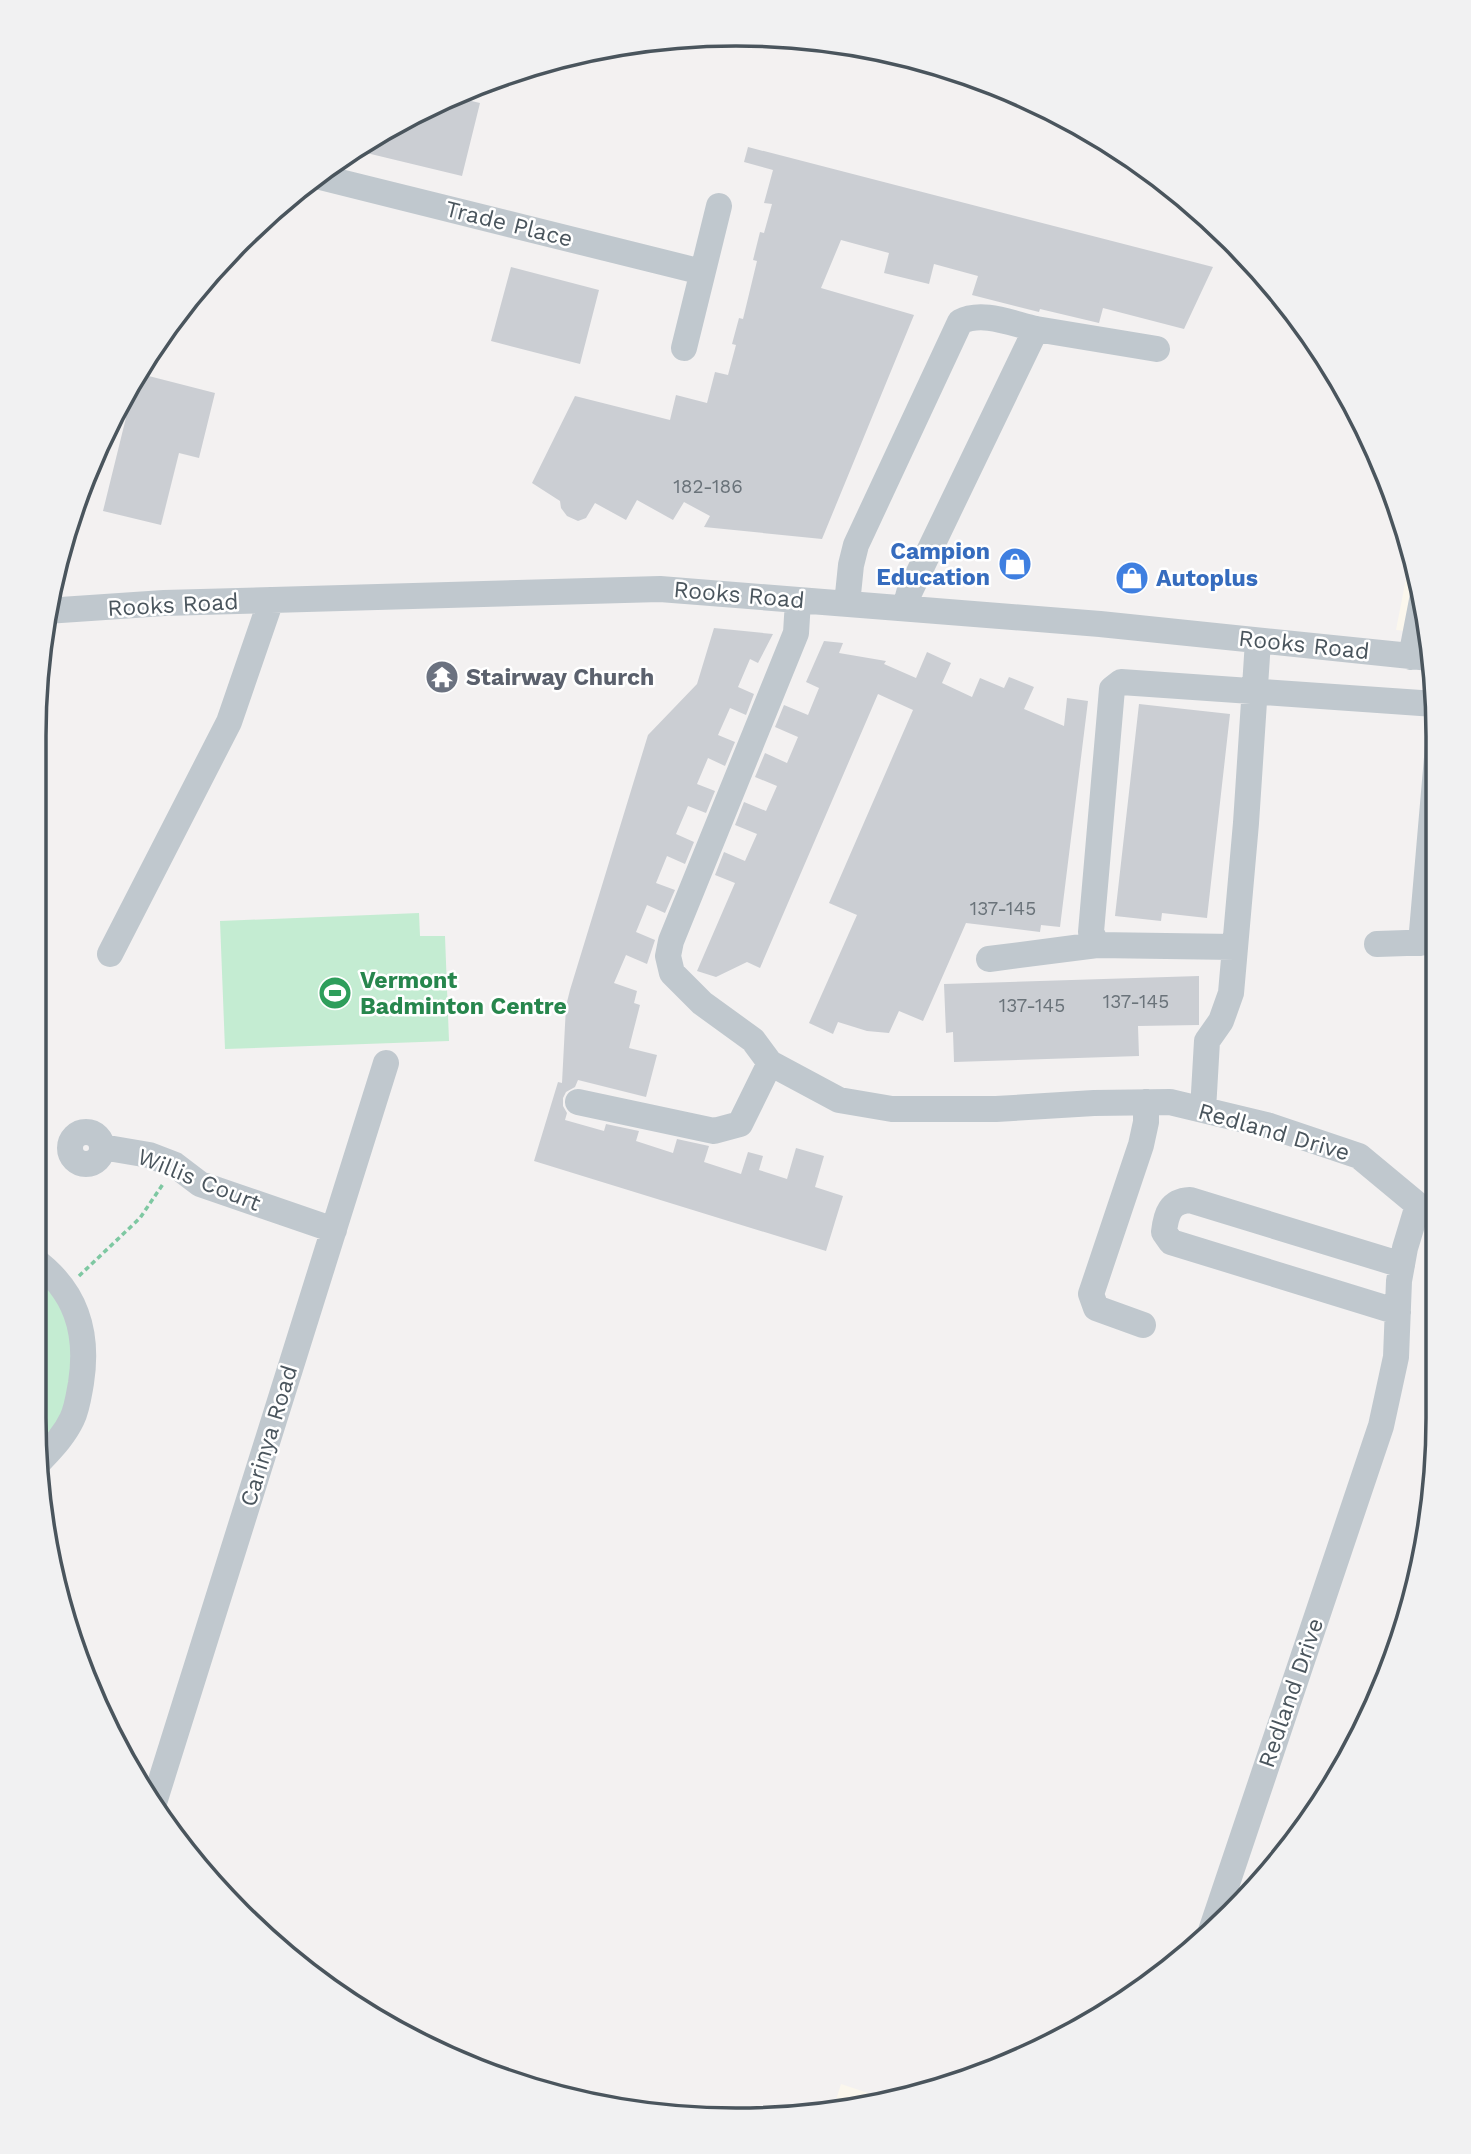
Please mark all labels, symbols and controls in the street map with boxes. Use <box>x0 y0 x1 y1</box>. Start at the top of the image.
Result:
street label: Trade Place <box>443 195 575 253</box>
house number: 182-186 <box>673 475 743 498</box>
place label: Campion Education <box>876 538 990 591</box>
shop icon: Campion Education <box>996 545 1034 583</box>
shop icon: Autoplus <box>1113 559 1151 597</box>
place label: Autoplus <box>1156 565 1258 592</box>
street label: Rooks Road <box>672 576 806 614</box>
street label: Rooks Road <box>107 588 239 622</box>
street label: Rooks Road <box>1237 625 1371 665</box>
temple icon: Stairway Church <box>423 658 461 696</box>
place label: Stairway Church <box>466 664 654 691</box>
house number: 137-145 <box>970 897 1036 920</box>
place label: Vermont Badminton Centre <box>360 967 567 1020</box>
sports icon: Vermont Badminton Centre <box>316 974 354 1012</box>
house number: 137-145 <box>1103 990 1169 1013</box>
house number: 137-145 <box>999 994 1065 1017</box>
street label: Redland Drive <box>1195 1097 1353 1167</box>
street label: Willis Court <box>133 1143 265 1217</box>
street label: Carinya Road <box>235 1362 303 1510</box>
street label: Redland Drive <box>1253 1615 1329 1771</box>

